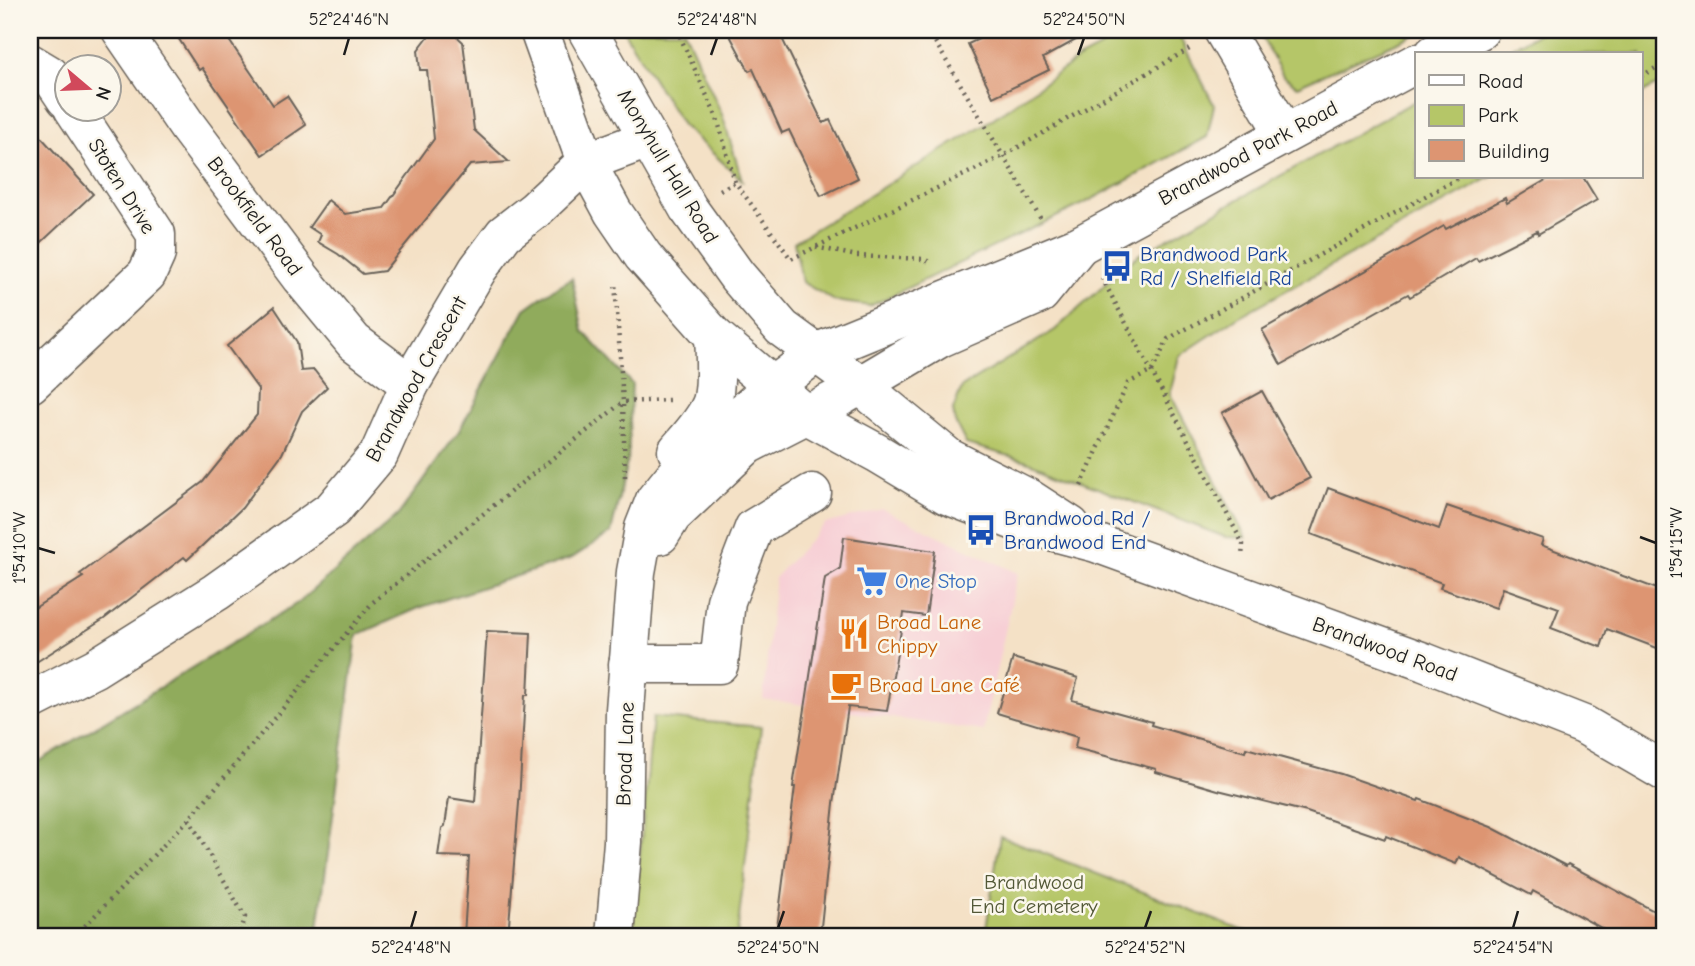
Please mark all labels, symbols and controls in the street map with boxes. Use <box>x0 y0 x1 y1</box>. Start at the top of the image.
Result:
text: 52°24'46"N <box>309 9 389 30</box>
text: 52°24'48"N <box>677 9 757 30</box>
text: 52°24'50"N <box>1043 9 1125 30</box>
north arrow <box>52 52 122 122</box>
legend <box>1415 52 1642 178</box>
text: Road <box>1478 69 1523 93</box>
text: N <box>91 84 116 103</box>
street label: Monyhull Hall Road <box>613 85 723 247</box>
street label: Brandwood Park Road <box>1154 96 1342 210</box>
text: Park <box>1478 103 1518 127</box>
street label: Stoten Drive <box>83 134 161 238</box>
text: Building <box>1478 139 1550 163</box>
street label: Brookfield Road <box>202 152 308 280</box>
place label: Brandwood Park Rd / Shelfield Rd <box>1140 242 1292 290</box>
bus stop icon: Brandwood Park Rd / Shelfield Rd <box>1100 249 1134 283</box>
street label: Brandwood Crescent <box>361 291 472 466</box>
place label: Brandwood Rd / Brandwood End <box>1004 506 1151 554</box>
text: 1°54'15"W <box>1666 507 1687 579</box>
text: 1°54'10"W <box>9 511 30 584</box>
bus stop icon: Brandwood Rd / Brandwood End <box>964 513 998 547</box>
supermarket icon: One Stop <box>855 564 889 598</box>
place label: One Stop <box>895 569 977 593</box>
place label: Broad Lane Chippy <box>877 610 981 658</box>
street label: Brandwood Road <box>1309 612 1461 686</box>
restaurant icon: Broad Lane Chippy <box>837 617 871 651</box>
cafe icon: Broad Lane Café <box>829 668 863 702</box>
place label: Broad Lane Café <box>869 673 1020 697</box>
street label: Broad Lane <box>611 702 639 806</box>
park label: Brandwood End Cemetery <box>970 870 1098 918</box>
text: 52°24'48"N <box>371 937 451 958</box>
text: 52°24'50"N <box>737 937 819 958</box>
text: 52°24'52"N <box>1104 937 1186 958</box>
text: 52°24'54"N <box>1473 937 1553 958</box>

